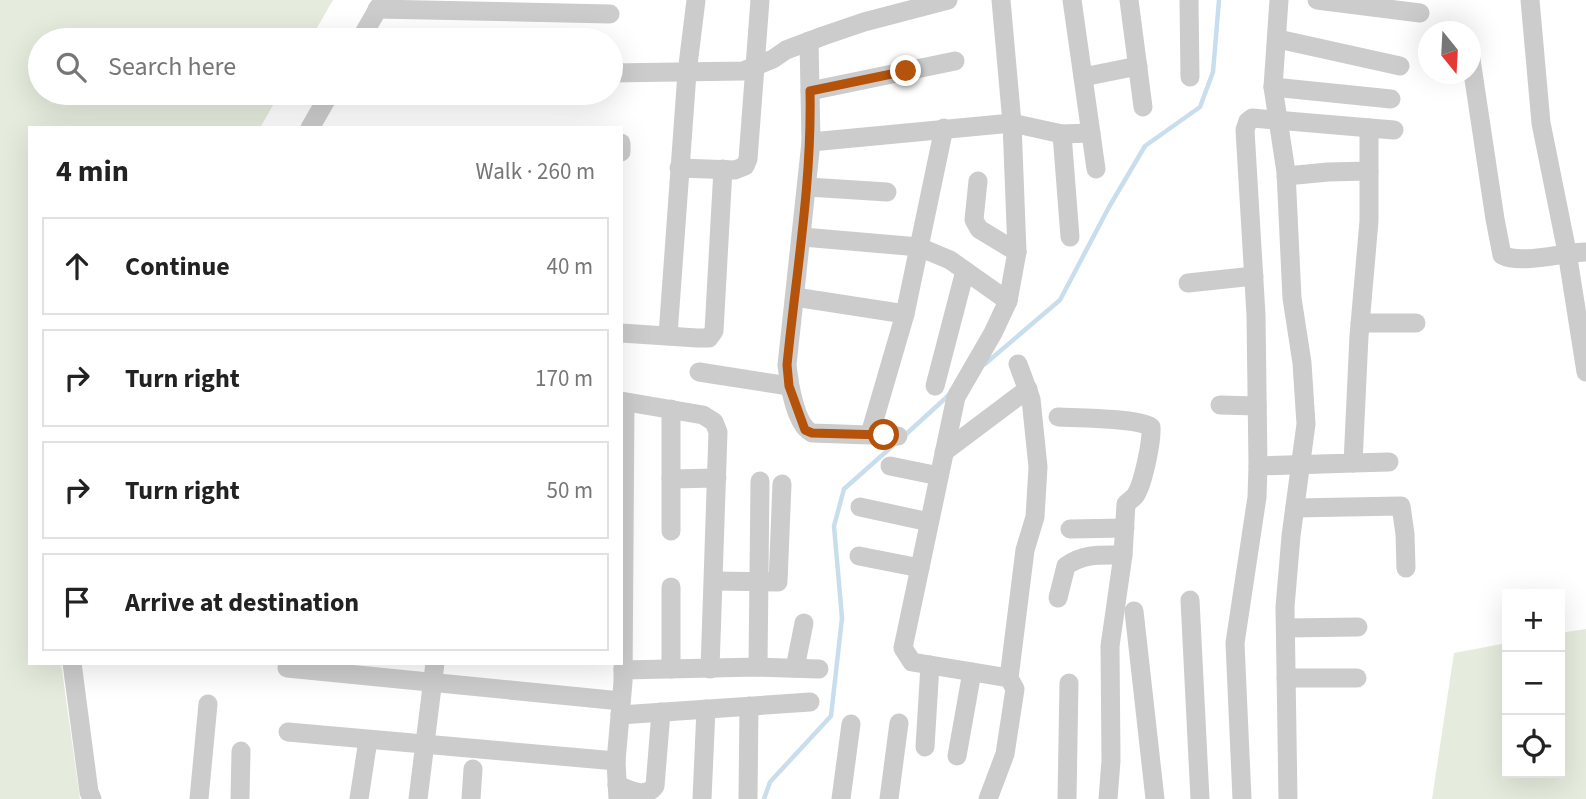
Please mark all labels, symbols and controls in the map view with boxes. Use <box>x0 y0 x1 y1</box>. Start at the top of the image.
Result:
north arrow <box>1418 21 1481 84</box>
search box <box>28 28 623 105</box>
icon: search <box>52 48 90 86</box>
text: Search here <box>108 48 236 85</box>
route end <box>890 55 921 86</box>
text: 4 min <box>56 150 129 193</box>
text: Walk · 260 m <box>476 155 595 188</box>
icon: ahead <box>58 247 96 285</box>
text: Continue <box>125 248 230 285</box>
text: 40 m <box>546 250 593 283</box>
icon: right <box>58 359 96 397</box>
text: Turn right <box>125 360 240 397</box>
text: 170 m <box>535 362 593 395</box>
route start <box>868 419 899 450</box>
icon: right <box>58 471 96 509</box>
text: Turn right <box>125 472 240 509</box>
text: 50 m <box>546 474 593 507</box>
icon: arrive <box>58 583 96 621</box>
text: Arrive at destination <box>125 584 359 621</box>
map controls <box>1502 589 1565 778</box>
button: + <box>1502 589 1565 652</box>
button: − <box>1502 652 1565 715</box>
button: locate <box>1502 715 1565 778</box>

